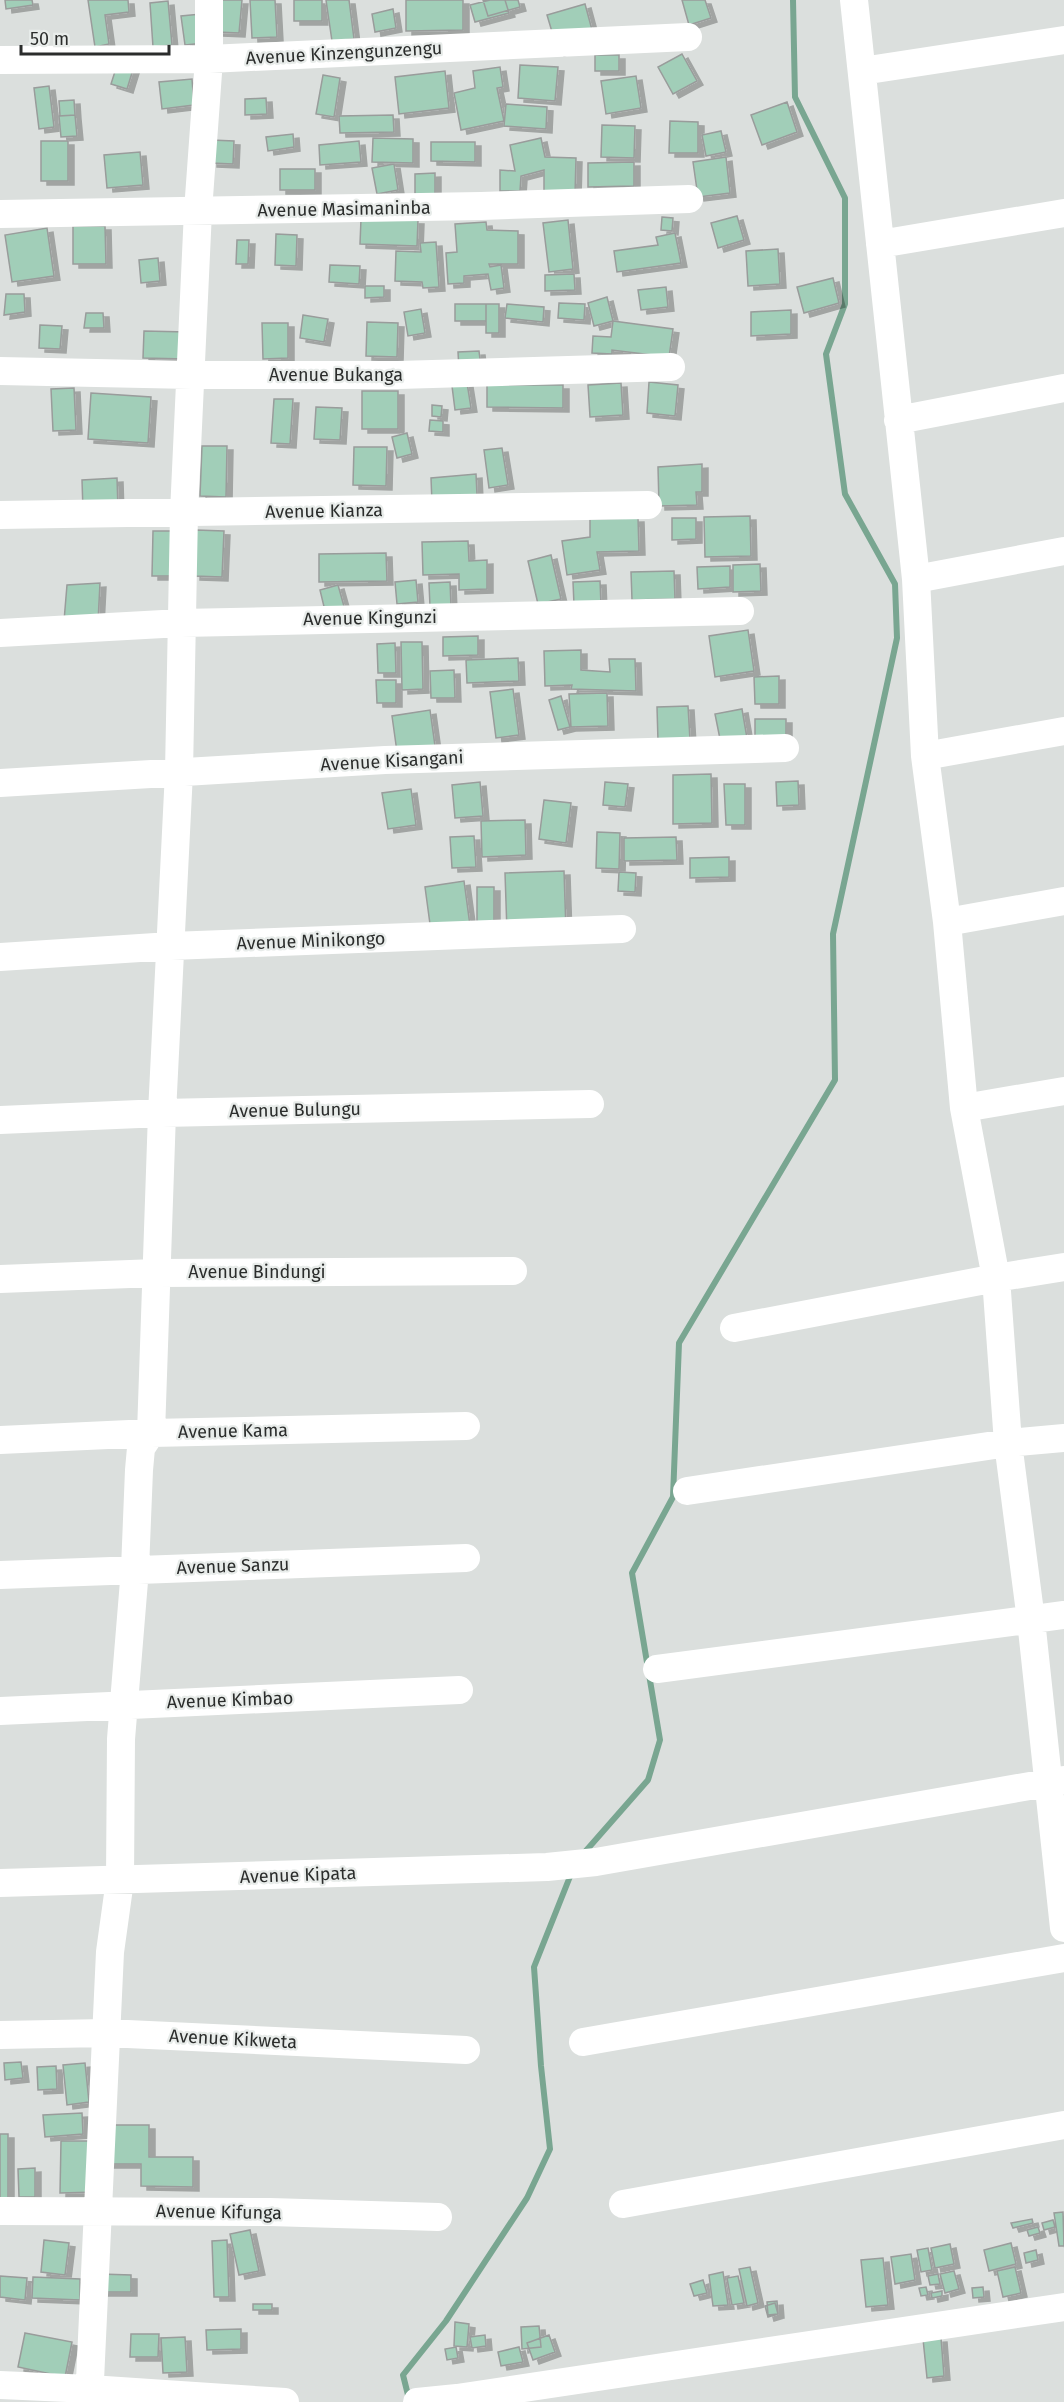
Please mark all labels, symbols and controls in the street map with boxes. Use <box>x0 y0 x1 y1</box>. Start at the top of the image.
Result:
scale bar <box>21 18 170 56</box>
text: 50 m <box>30 28 69 50</box>
street label: Avenue Kinzengunzengu <box>245 37 443 69</box>
street label: Avenue Masimaninba <box>257 196 431 222</box>
street label: Avenue Bukanga <box>269 364 403 386</box>
street label: Avenue Kianza <box>265 499 383 523</box>
street label: Avenue Kingunzi <box>303 606 437 630</box>
street label: Avenue Kisangani <box>320 746 464 776</box>
street label: Avenue Minikongo <box>236 927 386 955</box>
street label: Avenue Bulungu <box>229 1098 361 1122</box>
street label: Avenue Bindungi <box>188 1261 326 1283</box>
street label: Avenue Kama <box>178 1419 288 1443</box>
street label: Avenue Sanzu <box>176 1553 290 1579</box>
street label: Avenue Kimbao <box>166 1687 294 1713</box>
street label: Avenue Kipata <box>239 1862 357 1888</box>
street label: Avenue Kikweta <box>168 2025 298 2053</box>
street label: Avenue Kifunga <box>156 2200 282 2224</box>

